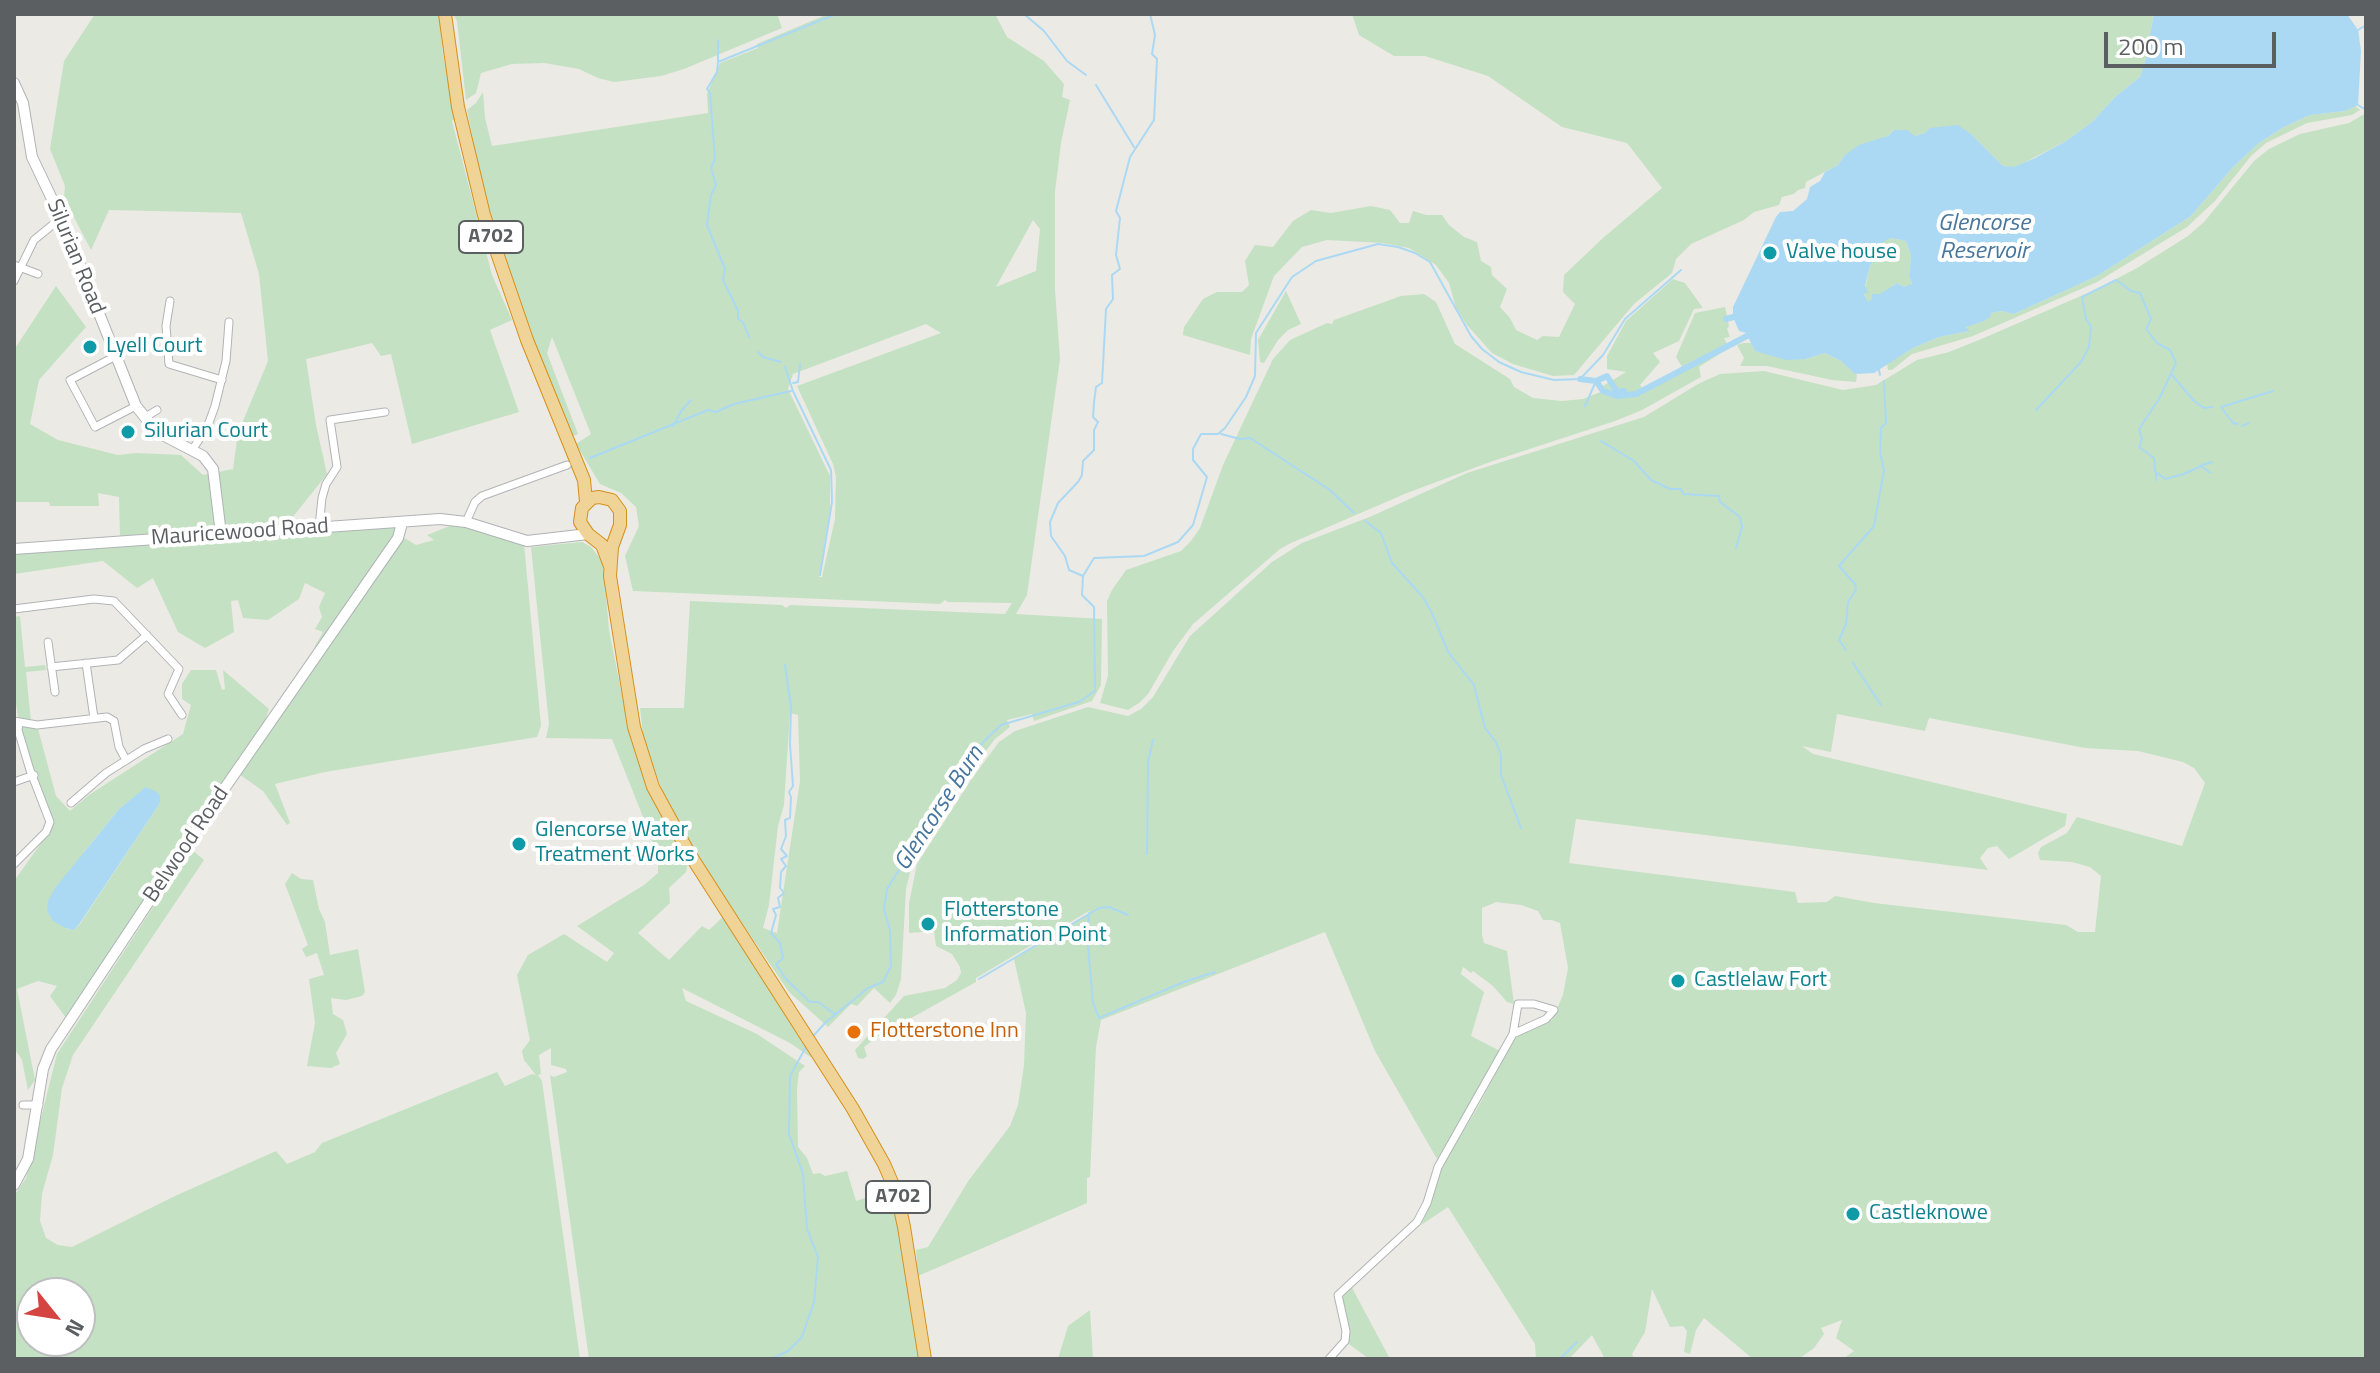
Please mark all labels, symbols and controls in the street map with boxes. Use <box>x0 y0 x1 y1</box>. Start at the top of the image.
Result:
scale bar <box>2108 16 2280 66</box>
text: 200 m <box>2118 28 2184 64</box>
street label: Silurian Road <box>40 196 110 318</box>
water label: Glencorse Reservoir <box>1938 210 2030 266</box>
road number: A702 <box>459 221 523 253</box>
place label: Valve house <box>1786 240 1897 266</box>
marker: Valve house <box>1761 244 1779 262</box>
place label: Lyell Court <box>106 334 202 360</box>
marker: Lyell Court <box>81 338 99 356</box>
place label: Silurian Court <box>144 419 268 445</box>
marker: Silurian Court <box>119 423 137 441</box>
street label: Mauricewood Road <box>150 514 330 552</box>
water label: Glencorse Burn <box>889 741 991 877</box>
street label: Belwood Road <box>139 782 235 908</box>
place label: Glencorse Water Treatment Works <box>535 818 695 870</box>
marker: Glencorse Water Treatment Works <box>510 835 528 853</box>
place label: Flotterstone Information Point <box>944 898 1107 950</box>
marker: Flotterstone Information Point <box>919 915 937 933</box>
place label: Castlelaw Fort <box>1694 968 1827 994</box>
marker: Castlelaw Fort <box>1669 972 1687 990</box>
place label: Flotterstone Inn <box>870 1019 1019 1045</box>
marker: Flotterstone Inn <box>845 1023 863 1041</box>
road number: A702 <box>866 1181 930 1213</box>
place label: Castleknowe <box>1869 1201 1988 1227</box>
marker: Castleknowe <box>1844 1205 1862 1223</box>
north arrow <box>16 1277 96 1357</box>
text: N <box>57 1313 94 1343</box>

